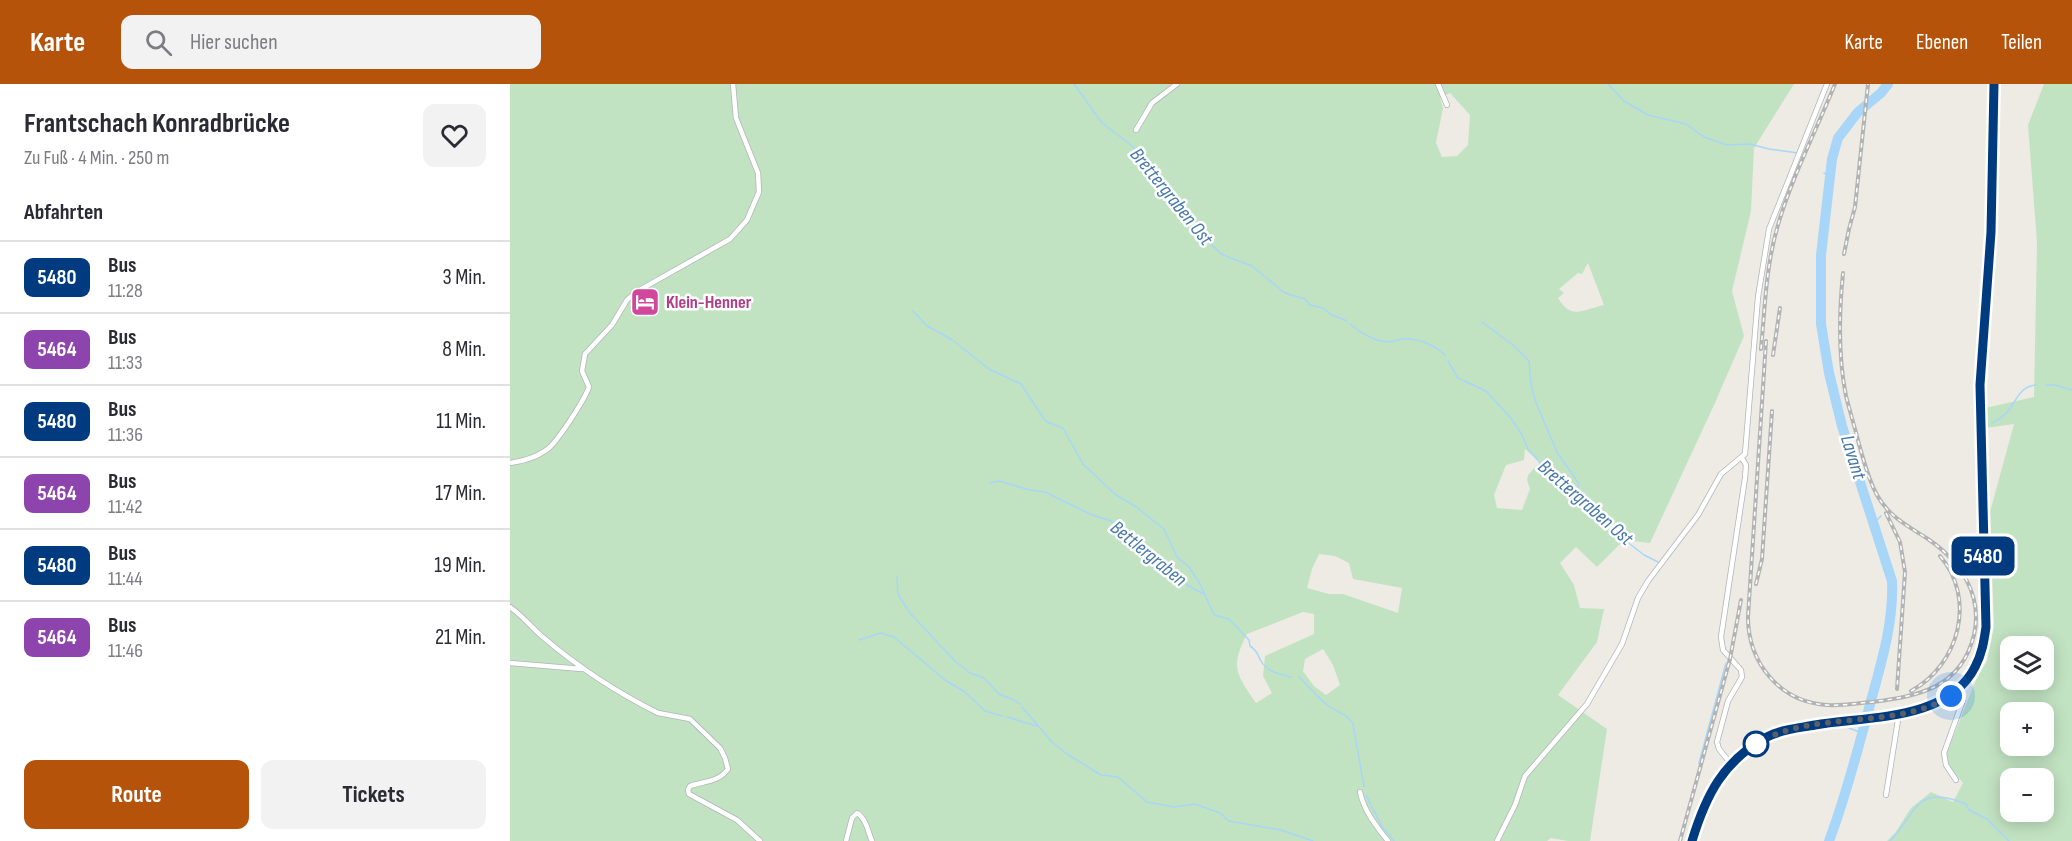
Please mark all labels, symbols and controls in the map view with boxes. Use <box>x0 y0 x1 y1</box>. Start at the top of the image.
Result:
search box <box>121 15 541 69</box>
text: Karte <box>30 26 85 59</box>
icon: search <box>142 26 175 59</box>
text: Hier suchen <box>190 29 278 56</box>
text: Karte <box>1845 30 1883 55</box>
text: Ebenen <box>1916 30 1968 55</box>
text: Teilen <box>2001 30 2042 55</box>
button: heart <box>423 104 486 167</box>
text: Frantschach Konradbrücke <box>24 107 290 140</box>
water label: Brettergraben Ost <box>1125 143 1218 251</box>
text: Zu Fuß · 4 Min. · 250 m <box>24 146 169 170</box>
text: Abfahrten <box>24 199 103 226</box>
text: Bus <box>108 252 137 279</box>
text: 3 Min. <box>443 264 486 291</box>
text: 5480 <box>38 265 76 290</box>
text: 11:28 <box>108 279 143 303</box>
hotel icon: Klein-Henner <box>629 286 661 318</box>
place label: Klein-Henner <box>666 292 752 313</box>
text: Bus <box>108 324 137 351</box>
text: 8 Min. <box>442 336 486 363</box>
text: 5464 <box>38 337 76 362</box>
text: 11:33 <box>108 351 143 375</box>
text: Bus <box>108 396 137 423</box>
text: 11 Min. <box>436 408 486 435</box>
text: 5480 <box>38 409 76 434</box>
text: 11:36 <box>108 423 143 447</box>
water label: Lavant <box>1835 432 1871 483</box>
water label: Brettergraben Ost <box>1533 455 1639 551</box>
text: Bus <box>108 468 137 495</box>
text: 17 Min. <box>435 480 486 507</box>
text: 5464 <box>38 481 76 506</box>
text: 11:42 <box>108 495 142 519</box>
water label: Bettlergraben <box>1105 516 1191 592</box>
line badge: 5480 <box>1941 536 2025 576</box>
text: Bus <box>108 540 137 567</box>
text: 5480 <box>1964 544 2002 569</box>
text: 19 Min. <box>434 552 486 579</box>
text: 5480 <box>38 553 76 578</box>
text: 11:44 <box>108 567 143 591</box>
text: Bus <box>108 612 137 639</box>
text: 21 Min. <box>435 624 486 651</box>
text: 5464 <box>38 625 76 650</box>
map controls <box>2000 636 2054 822</box>
button: layers <box>2000 636 2054 690</box>
text: 11:46 <box>108 639 143 663</box>
your location <box>1936 681 1966 711</box>
button: + <box>2000 702 2054 756</box>
unlabelled marker <box>1743 731 1769 757</box>
button: Route <box>24 760 249 829</box>
button: Tickets <box>261 760 486 829</box>
button: − <box>2000 768 2054 822</box>

